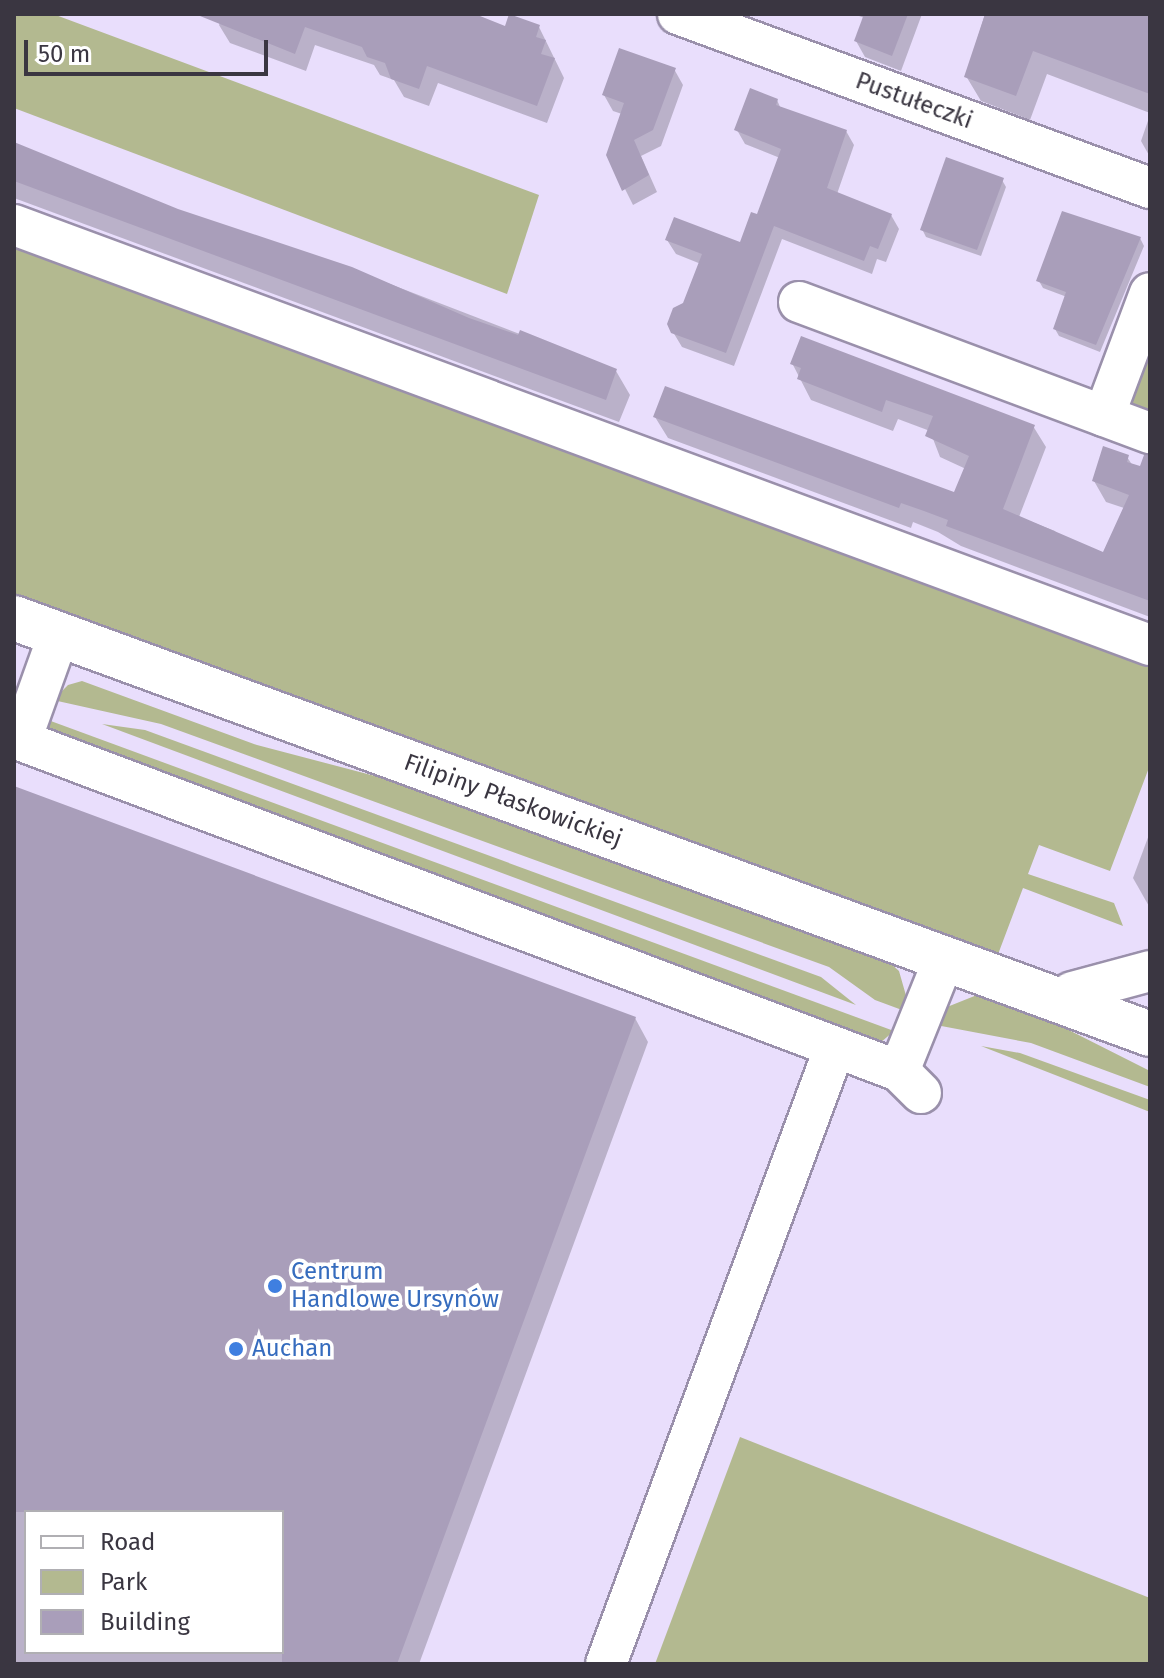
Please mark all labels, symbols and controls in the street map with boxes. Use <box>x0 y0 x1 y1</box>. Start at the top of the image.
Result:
scale bar <box>28 24 272 74</box>
text: 50 m <box>38 40 90 68</box>
street label: Pustułeczki <box>852 67 976 135</box>
street label: Filipiny Płaskowickiej <box>400 748 626 854</box>
place label: Centrum Handlowe Ursynów <box>291 1258 499 1314</box>
marker: Centrum Handlowe Ursynów <box>266 1277 284 1295</box>
place label: Auchan <box>252 1335 332 1363</box>
marker: Auchan <box>227 1340 245 1358</box>
legend <box>24 1510 284 1654</box>
text: Road <box>100 1528 155 1556</box>
text: Park <box>100 1568 147 1596</box>
text: Building <box>100 1608 190 1636</box>

